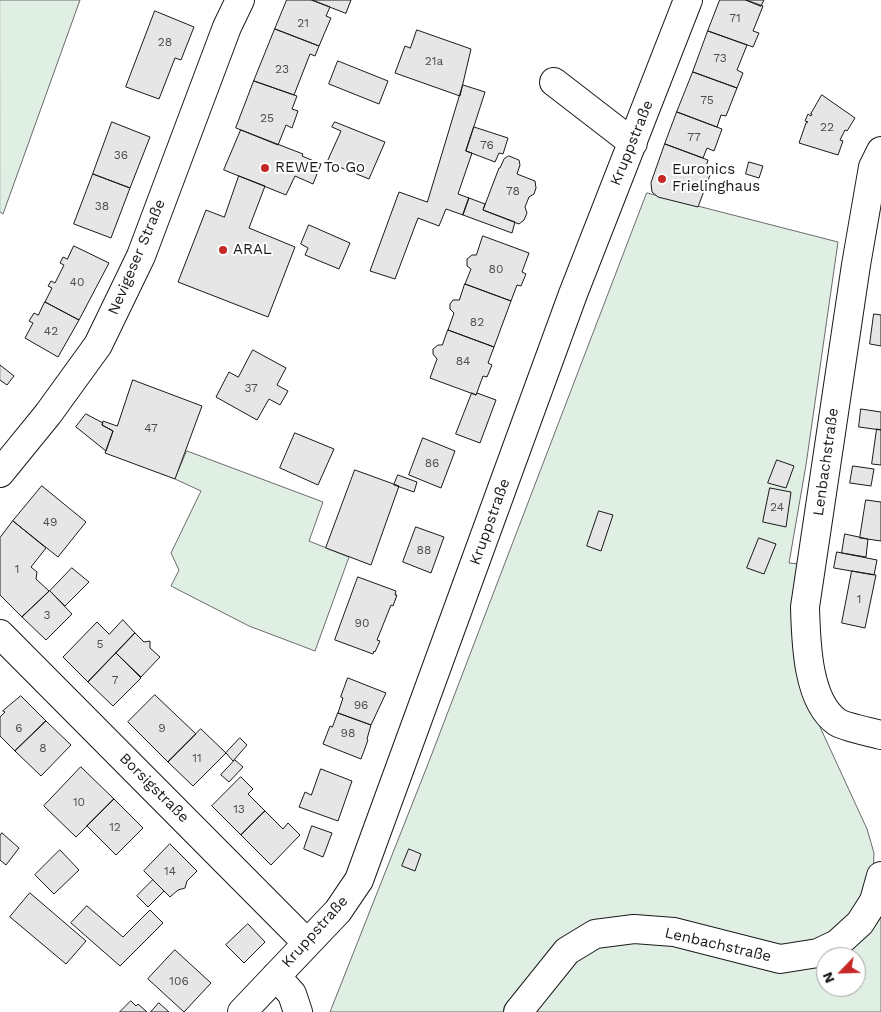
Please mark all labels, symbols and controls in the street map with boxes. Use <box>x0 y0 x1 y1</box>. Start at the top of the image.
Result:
house number: 71 <box>729 11 741 25</box>
house number: 21 <box>297 16 309 30</box>
house number: 28 <box>158 35 172 49</box>
house number: 73 <box>713 51 727 65</box>
house number: 21a <box>425 54 443 68</box>
house number: 23 <box>275 62 289 76</box>
house number: 75 <box>700 93 714 107</box>
street label: Kruppstraße <box>607 98 657 188</box>
house number: 25 <box>260 111 274 125</box>
house number: 22 <box>820 120 834 134</box>
house number: 77 <box>687 130 701 144</box>
house number: 76 <box>480 138 494 152</box>
house number: 36 <box>114 148 128 162</box>
place label: REWE To Go <box>275 159 365 177</box>
place label: Euronics Frielinghaus <box>672 161 760 196</box>
marker: REWE To Go <box>259 162 271 174</box>
marker: Euronics Frielinghaus <box>656 173 668 185</box>
house number: 78 <box>506 184 520 198</box>
street label: Nevigeser Straße <box>105 197 169 317</box>
house number: 38 <box>95 199 109 213</box>
place label: ARAL <box>233 241 272 259</box>
marker: ARAL <box>217 244 229 256</box>
house number: 80 <box>489 262 503 276</box>
house number: 40 <box>70 275 84 289</box>
house number: 82 <box>470 315 484 329</box>
house number: 42 <box>44 324 58 338</box>
house number: 84 <box>456 354 470 368</box>
house number: 37 <box>244 381 258 395</box>
street label: Lenbachstraße <box>810 407 842 517</box>
house number: 47 <box>144 421 158 435</box>
house number: 86 <box>425 456 439 470</box>
street label: Kruppstraße <box>466 476 514 568</box>
house number: 24 <box>770 500 784 514</box>
house number: 49 <box>43 515 57 529</box>
house number: 88 <box>417 543 431 557</box>
house number: 1 <box>15 562 19 576</box>
house number: 1 <box>857 592 861 606</box>
house number: 3 <box>44 608 50 622</box>
house number: 90 <box>355 616 369 630</box>
house number: 5 <box>97 637 103 651</box>
house number: 7 <box>112 673 118 687</box>
house number: 96 <box>354 698 368 712</box>
house number: 6 <box>15 721 23 735</box>
house number: 9 <box>158 721 166 735</box>
house number: 98 <box>341 726 355 740</box>
house number: 8 <box>39 741 47 755</box>
street label: Borsigstraße <box>115 749 193 827</box>
house number: 11 <box>192 751 202 765</box>
house number: 10 <box>73 795 85 809</box>
house number: 13 <box>233 802 245 816</box>
house number: 12 <box>109 820 121 834</box>
house number: 14 <box>164 864 176 878</box>
street label: Kruppstraße <box>278 892 352 972</box>
street label: Lenbachstraße <box>663 924 773 966</box>
north arrow <box>816 947 866 997</box>
text: N <box>819 970 838 986</box>
house number: 106 <box>169 974 189 988</box>

